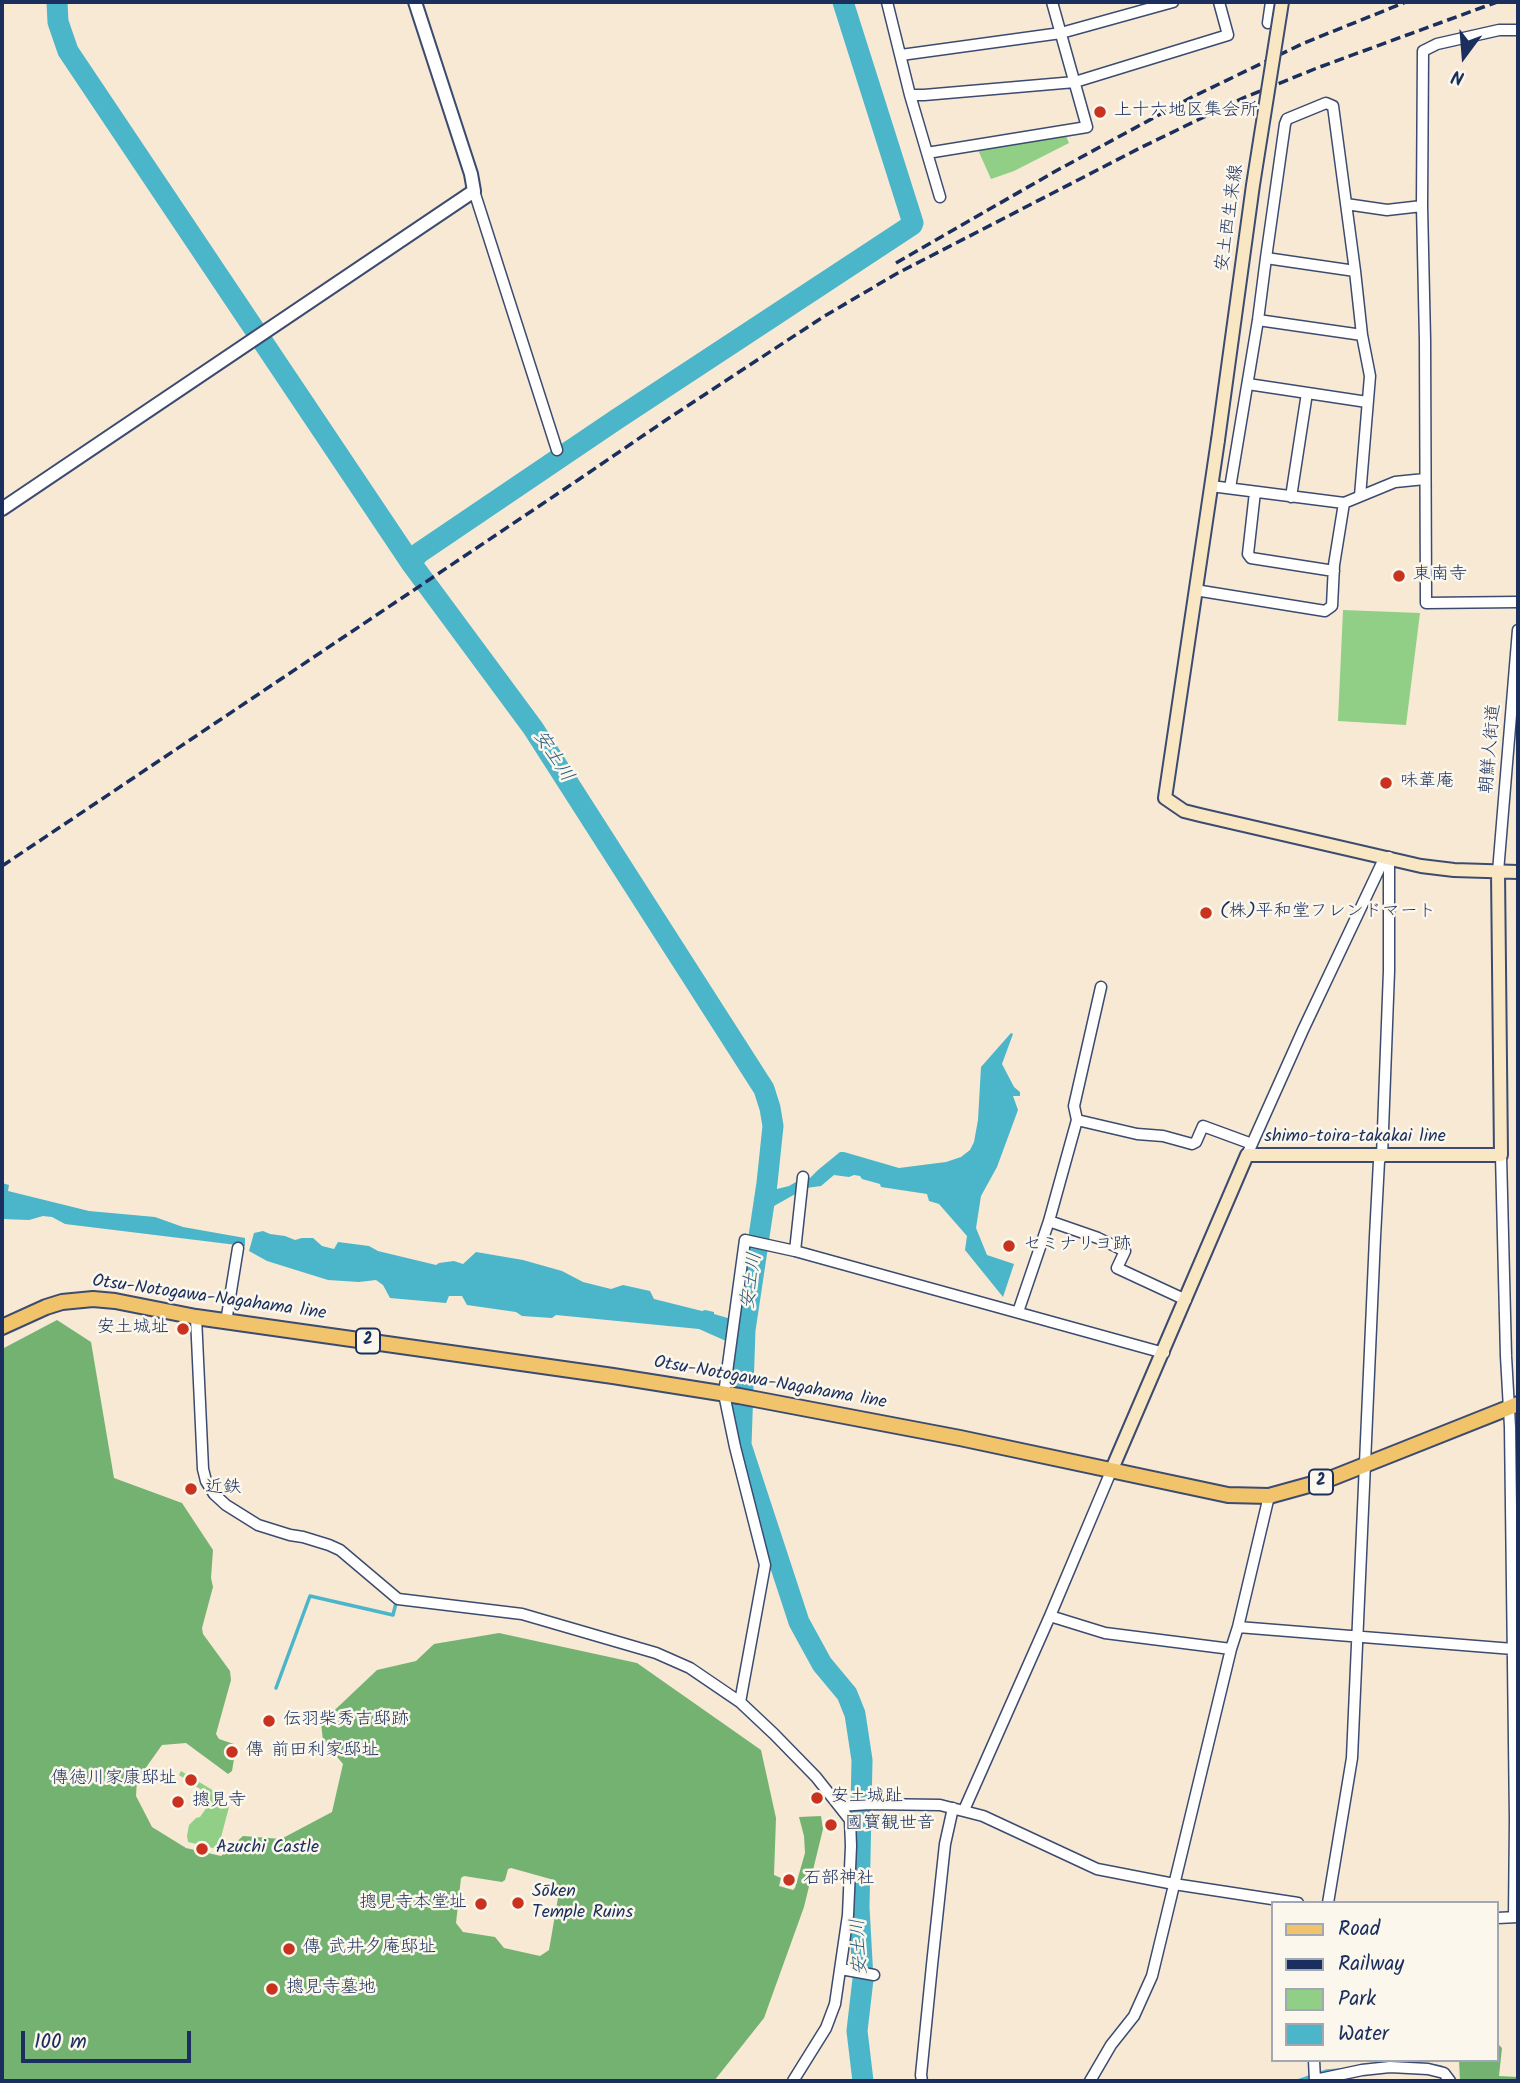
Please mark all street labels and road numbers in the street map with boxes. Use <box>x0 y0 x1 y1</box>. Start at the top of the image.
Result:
street label: 安土西生来線 <box>1213 163 1249 273</box>
street label: 朝鮮人街道 <box>1477 703 1507 795</box>
street label: shimo-toira-takakai line <box>1264 1127 1446 1149</box>
street label: Otsu-Notogawa-Nagahama line <box>91 1272 327 1326</box>
road number: 2 <box>356 1329 380 1354</box>
street label: Otsu-Notogawa-Nagahama line <box>652 1353 888 1415</box>
road number: 2 <box>1309 1470 1333 1494</box>

